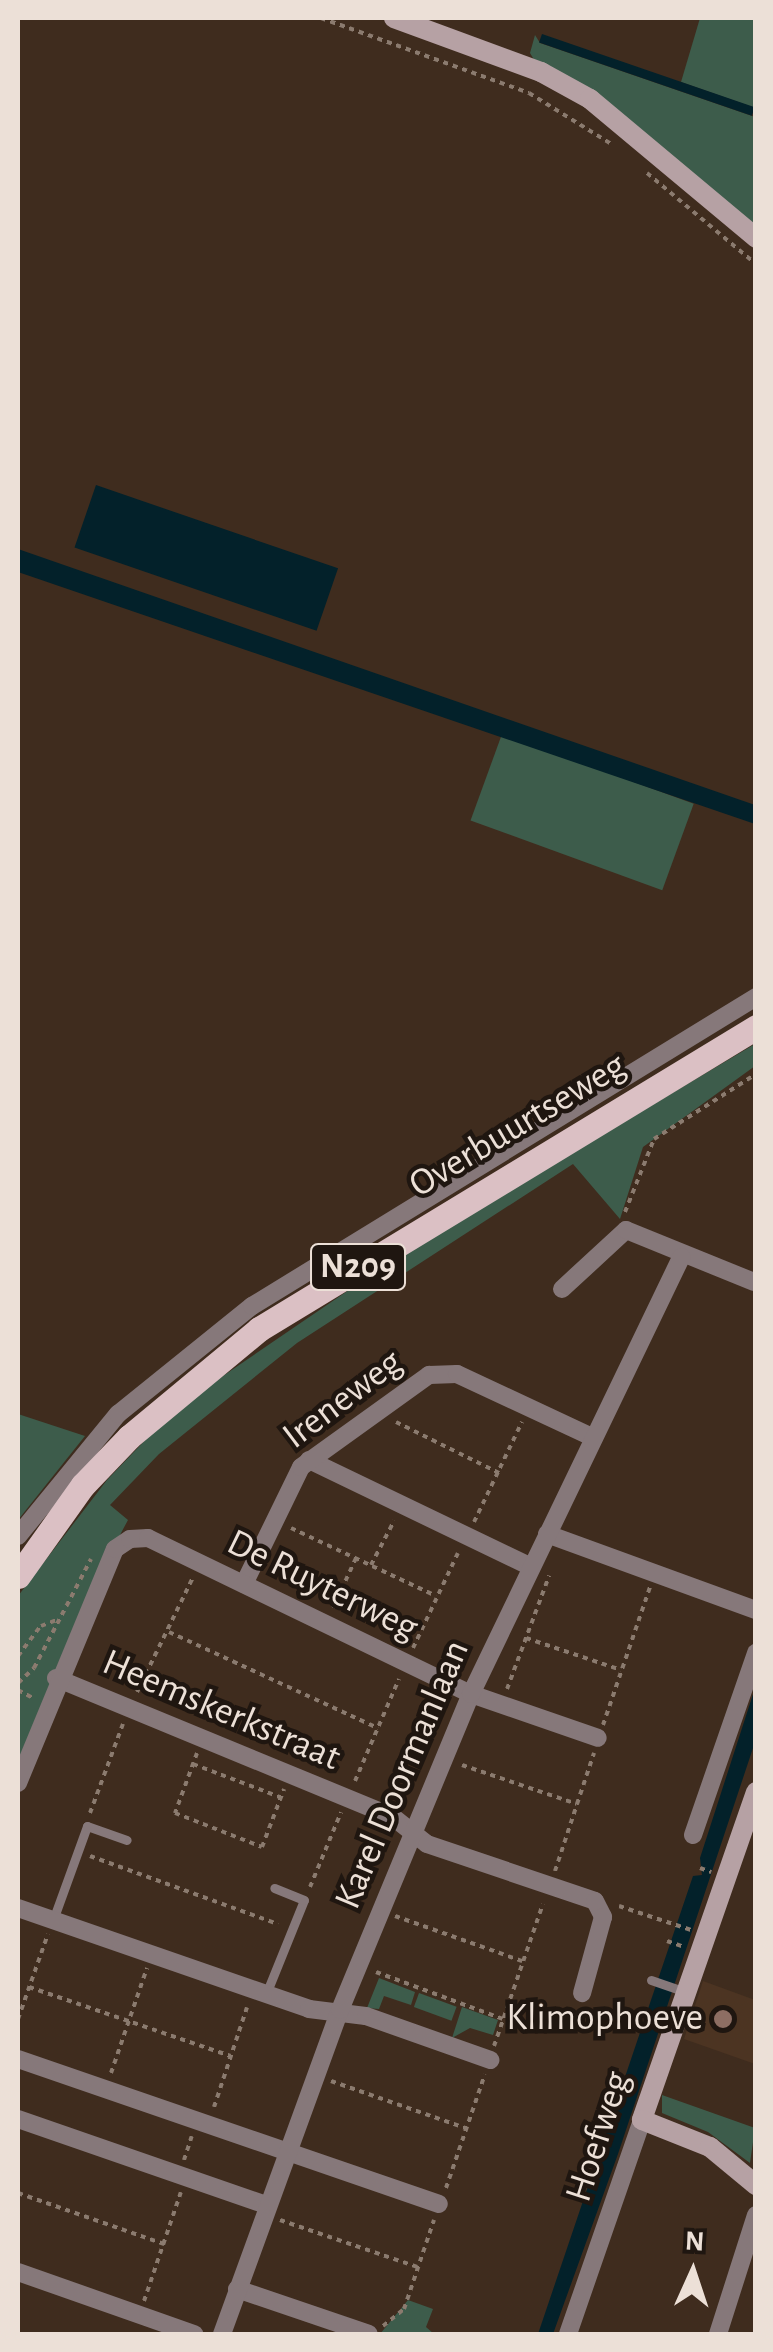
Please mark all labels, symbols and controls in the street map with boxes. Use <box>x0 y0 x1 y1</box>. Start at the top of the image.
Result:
street label: Overbuurtseweg <box>402 1044 634 1208</box>
road number: N209 <box>308 1237 408 1297</box>
street label: Ireneweg <box>274 1340 412 1460</box>
street label: De Ruyterweg <box>219 1520 425 1652</box>
street label: Karel Doormanlaan <box>326 1634 480 1916</box>
street label: Heemskerkstraat <box>95 1640 347 1782</box>
place label: Klimophoeve <box>506 1996 703 2042</box>
marker: Klimophoeve <box>712 2008 734 2030</box>
street label: Hoefweg <box>557 2066 641 2208</box>
north arrow <box>643 2222 743 2322</box>
text: N <box>684 2228 705 2257</box>

